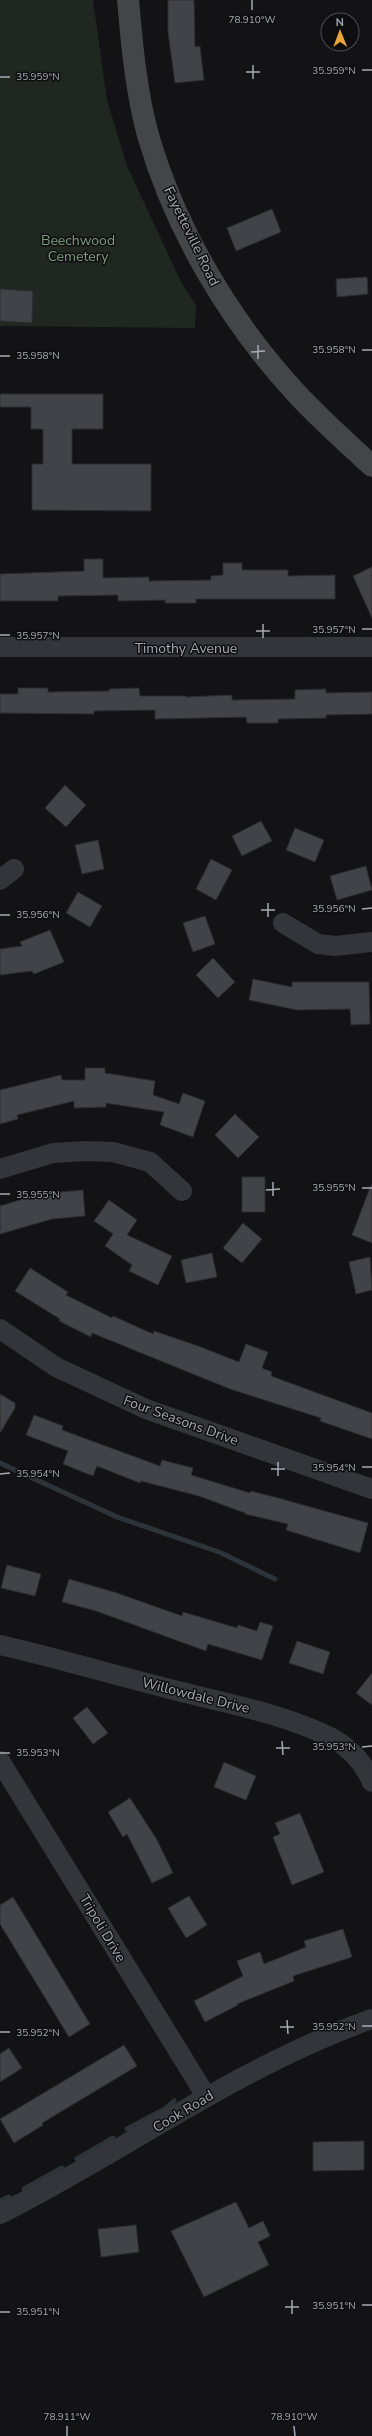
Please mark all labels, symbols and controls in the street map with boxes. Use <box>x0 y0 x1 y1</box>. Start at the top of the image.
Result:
north arrow <box>320 12 360 52</box>
text: 78.910°W <box>228 13 276 27</box>
text: N <box>336 15 344 30</box>
text: 35.959°N <box>312 64 356 78</box>
text: 35.959°N <box>16 70 60 84</box>
street label: Fayetteville Road <box>159 183 224 289</box>
park label: Beechwood Cemetery <box>41 231 115 266</box>
text: 35.958°N <box>312 343 356 357</box>
text: 35.958°N <box>16 349 60 363</box>
text: 35.957°N <box>312 623 356 637</box>
text: 35.957°N <box>16 629 60 643</box>
street label: Timothy Avenue <box>135 639 237 658</box>
text: 35.956°N <box>312 902 356 916</box>
text: 35.956°N <box>16 908 60 922</box>
text: 35.955°N <box>312 1181 356 1195</box>
text: 35.955°N <box>16 1188 60 1202</box>
street label: Four Seasons Drive <box>121 1391 241 1450</box>
text: 35.954°N <box>312 1461 356 1475</box>
text: 35.954°N <box>16 1467 60 1481</box>
street label: Willowdale Drive <box>140 1673 252 1718</box>
text: 35.953°N <box>312 1740 356 1754</box>
text: 35.953°N <box>16 1746 60 1760</box>
street label: Tripoli Drive <box>75 1891 130 1966</box>
text: 35.952°N <box>312 2020 356 2034</box>
text: 35.952°N <box>16 2026 60 2040</box>
street label: Cook Road <box>149 2086 217 2137</box>
text: 35.951°N <box>312 2299 356 2313</box>
text: 35.951°N <box>16 2305 60 2319</box>
text: 78.911°W <box>43 2410 91 2424</box>
text: 78.910°W <box>270 2410 318 2424</box>

